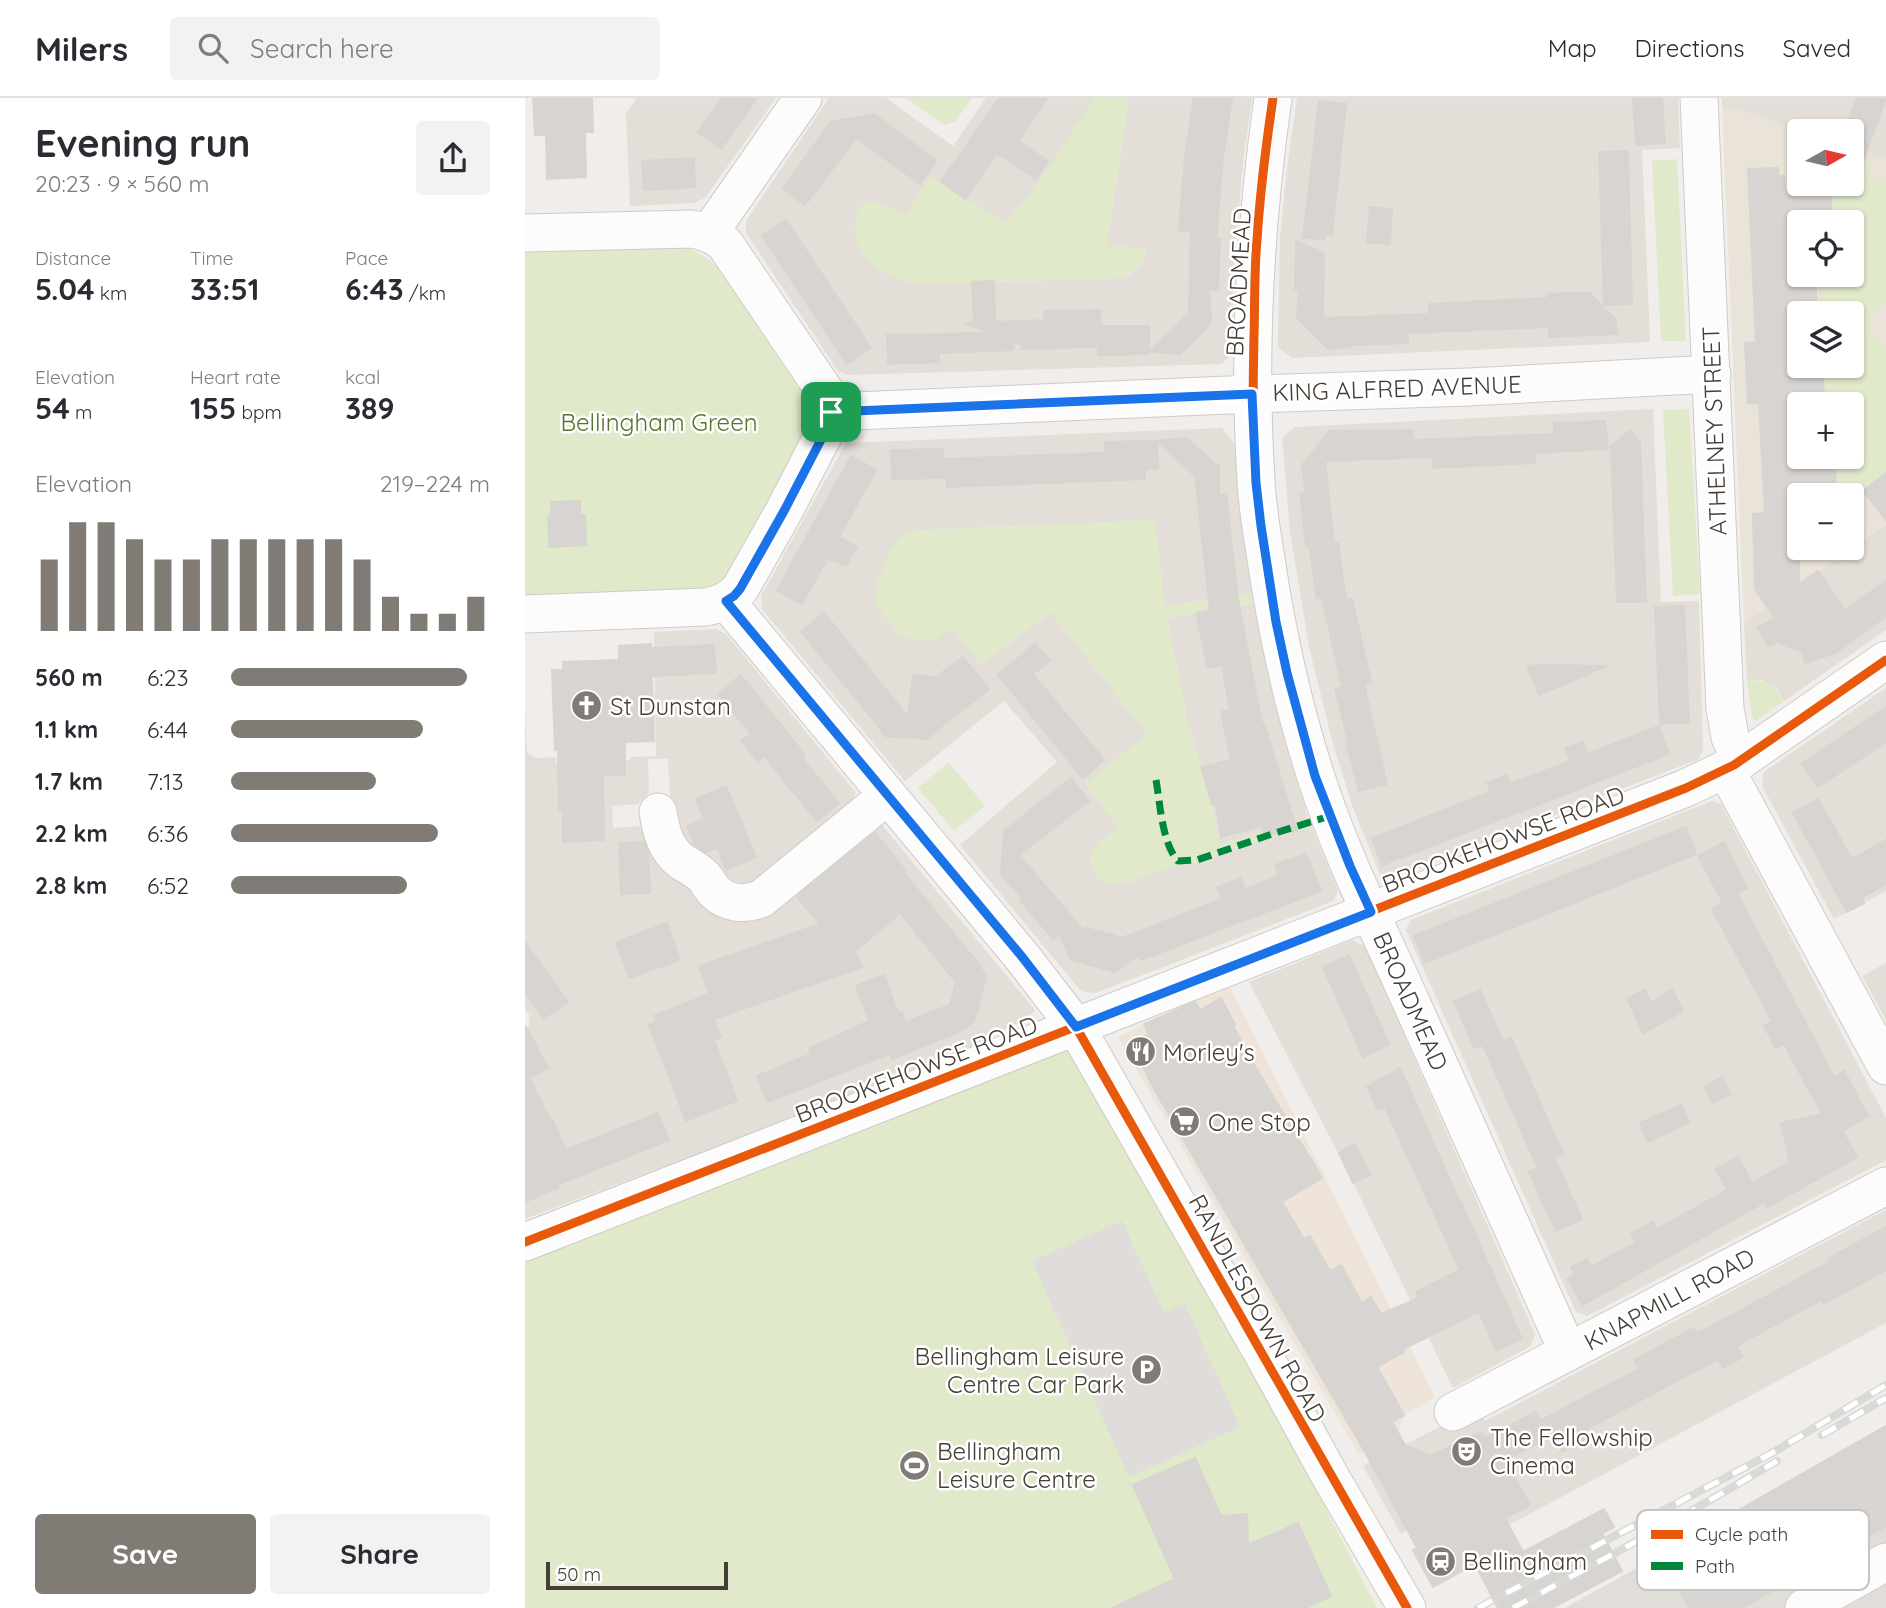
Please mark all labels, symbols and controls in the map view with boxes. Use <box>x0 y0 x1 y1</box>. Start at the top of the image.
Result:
search box <box>170 17 660 80</box>
text: Milers <box>35 28 128 69</box>
icon: search <box>194 29 232 67</box>
text: Search here <box>250 32 394 65</box>
text: Map <box>1548 33 1597 63</box>
text: Directions <box>1635 33 1745 63</box>
text: Saved <box>1783 33 1851 63</box>
text: Evening run <box>35 119 250 167</box>
north arrow <box>1787 119 1864 196</box>
map controls <box>1787 119 1864 560</box>
button: share <box>416 121 490 195</box>
text: 20:23 · 9 × 560 m <box>35 169 209 198</box>
street label: BROADMEAD <box>1219 207 1257 357</box>
button: locate <box>1787 210 1864 287</box>
text: Distance <box>35 246 111 270</box>
text: Time <box>190 246 234 270</box>
text: Pace <box>345 246 388 270</box>
text: 5.04 <box>35 270 95 308</box>
text: 33:51 <box>190 270 259 308</box>
text: 6:43 <box>345 270 404 308</box>
text: km <box>95 281 127 305</box>
text: /km <box>404 281 446 305</box>
button: layers <box>1787 301 1864 378</box>
street label: ATHELNEY STREET <box>1695 326 1733 536</box>
text: Elevation <box>35 365 115 389</box>
text: Heart rate <box>190 365 281 389</box>
text: kcal <box>345 365 380 389</box>
street label: KING ALFRED AVENUE <box>1272 369 1522 407</box>
pin <box>801 382 861 442</box>
text: 54 <box>35 389 70 427</box>
text: 155 <box>190 389 236 427</box>
text: 389 <box>345 389 395 427</box>
button: + <box>1787 392 1864 469</box>
icon: arrive <box>812 393 850 431</box>
text: m <box>70 400 92 424</box>
text: bpm <box>236 400 282 424</box>
park label: Bellingham Green <box>560 407 758 437</box>
text: Elevation <box>35 469 132 498</box>
text: 219–224 m <box>380 469 490 498</box>
button: − <box>1787 483 1864 560</box>
text: 560 m <box>35 663 103 692</box>
text: 6:23 <box>147 663 188 692</box>
church icon: St Dunstan <box>570 689 604 723</box>
place label: St Dunstan <box>610 691 731 721</box>
text: 1.1 km <box>35 715 98 744</box>
text: 6:44 <box>147 715 188 744</box>
text: 1.7 km <box>35 767 103 796</box>
text: 7:13 <box>147 767 184 796</box>
street label: BROOKEHOWSE ROAD <box>1378 779 1628 899</box>
text: 2.2 km <box>35 819 108 848</box>
text: 6:36 <box>147 819 188 848</box>
text: 2.8 km <box>35 871 107 900</box>
text: 6:52 <box>147 871 189 900</box>
street label: BROADMEAD <box>1367 927 1455 1075</box>
street label: BROOKEHOWSE ROAD <box>791 1009 1041 1129</box>
restaurant icon: Morley's <box>1123 1035 1157 1069</box>
place label: Morley's <box>1163 1037 1255 1067</box>
supermarket icon: One Stop <box>1168 1105 1202 1139</box>
place label: One Stop <box>1208 1107 1311 1137</box>
street label: RANDLESDOWN ROAD <box>1183 1189 1333 1427</box>
street label: KNAPMILL ROAD <box>1579 1242 1759 1356</box>
place label: Bellingham Leisure Centre Car Park <box>915 1341 1124 1399</box>
parking icon: Bellingham Leisure Centre Car Park <box>1130 1353 1164 1387</box>
place label: The Fellowship Cinema <box>1490 1422 1653 1480</box>
theatre icon: The Fellowship Cinema <box>1450 1434 1484 1468</box>
place label: Bellingham Leisure Centre <box>937 1436 1096 1494</box>
sports icon: Bellingham Leisure Centre <box>897 1448 931 1482</box>
legend <box>1637 1510 1869 1590</box>
button: Save <box>35 1514 256 1594</box>
button: Share <box>270 1514 490 1594</box>
text: Cycle path <box>1695 1522 1788 1546</box>
station icon: Bellingham <box>1423 1544 1457 1578</box>
place label: Bellingham <box>1463 1546 1587 1576</box>
text: Path <box>1695 1554 1735 1578</box>
scale bar <box>546 1559 728 1591</box>
text: 50 m <box>557 1562 601 1586</box>

